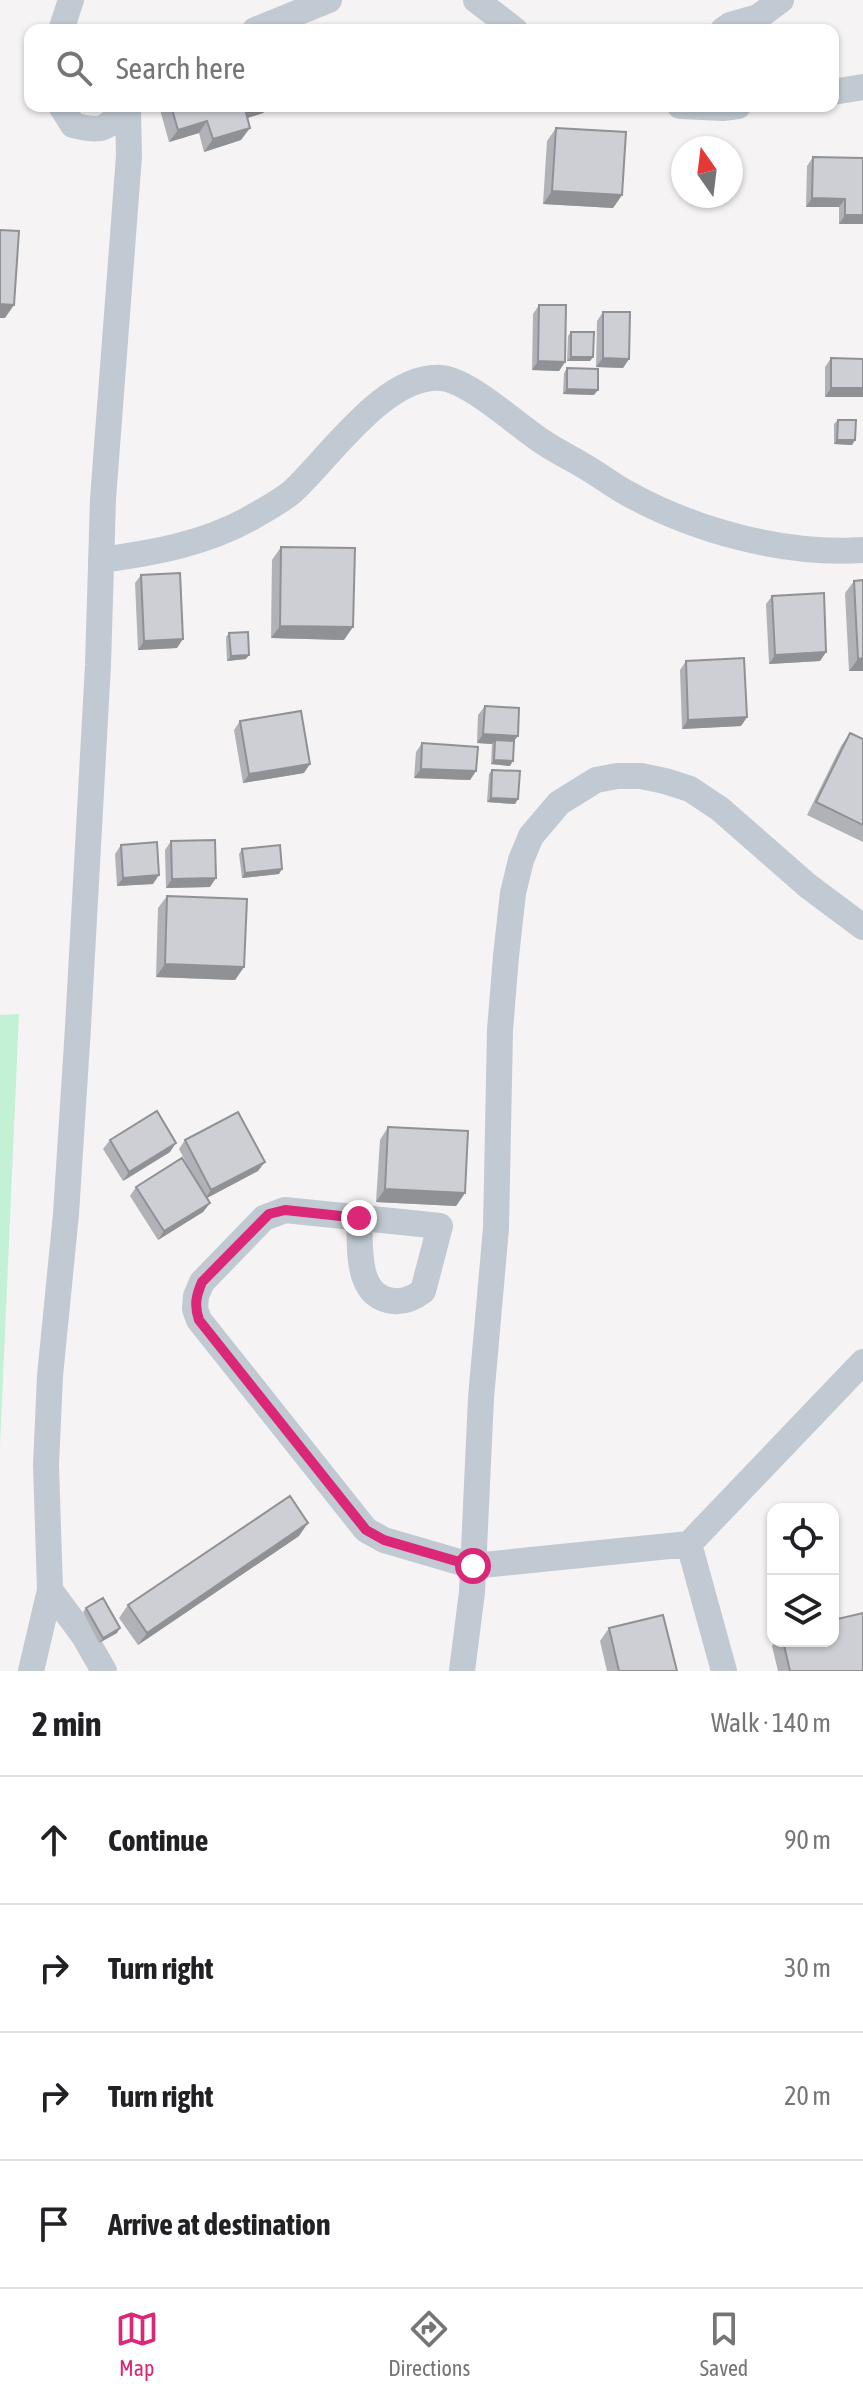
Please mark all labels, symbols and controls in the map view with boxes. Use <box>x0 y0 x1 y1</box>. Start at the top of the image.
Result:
search box <box>24 24 839 112</box>
icon: search <box>52 46 96 90</box>
text: Search here <box>116 51 245 85</box>
north arrow <box>671 136 743 208</box>
route end <box>341 1200 377 1236</box>
map controls <box>767 1503 839 1647</box>
button: locate <box>767 1503 839 1575</box>
route start <box>455 1548 491 1584</box>
button: layers <box>767 1575 839 1647</box>
text: 2 min <box>32 1704 101 1743</box>
text: Walk · 140 m <box>711 1708 831 1738</box>
icon: ahead <box>32 1818 76 1862</box>
text: Continue <box>108 1823 208 1857</box>
text: 90 m <box>784 1825 831 1855</box>
icon: right <box>32 1946 76 1990</box>
text: Turn right <box>108 1951 214 1985</box>
text: 30 m <box>784 1953 831 1983</box>
icon: right <box>32 2074 76 2118</box>
text: Turn right <box>108 2079 214 2113</box>
text: 20 m <box>784 2081 831 2111</box>
icon: arrive <box>32 2202 76 2246</box>
text: Arrive at destination <box>108 2207 330 2241</box>
tab: Map <box>115 2307 159 2381</box>
tab: Directions <box>388 2307 470 2381</box>
tab: Saved <box>700 2307 748 2381</box>

